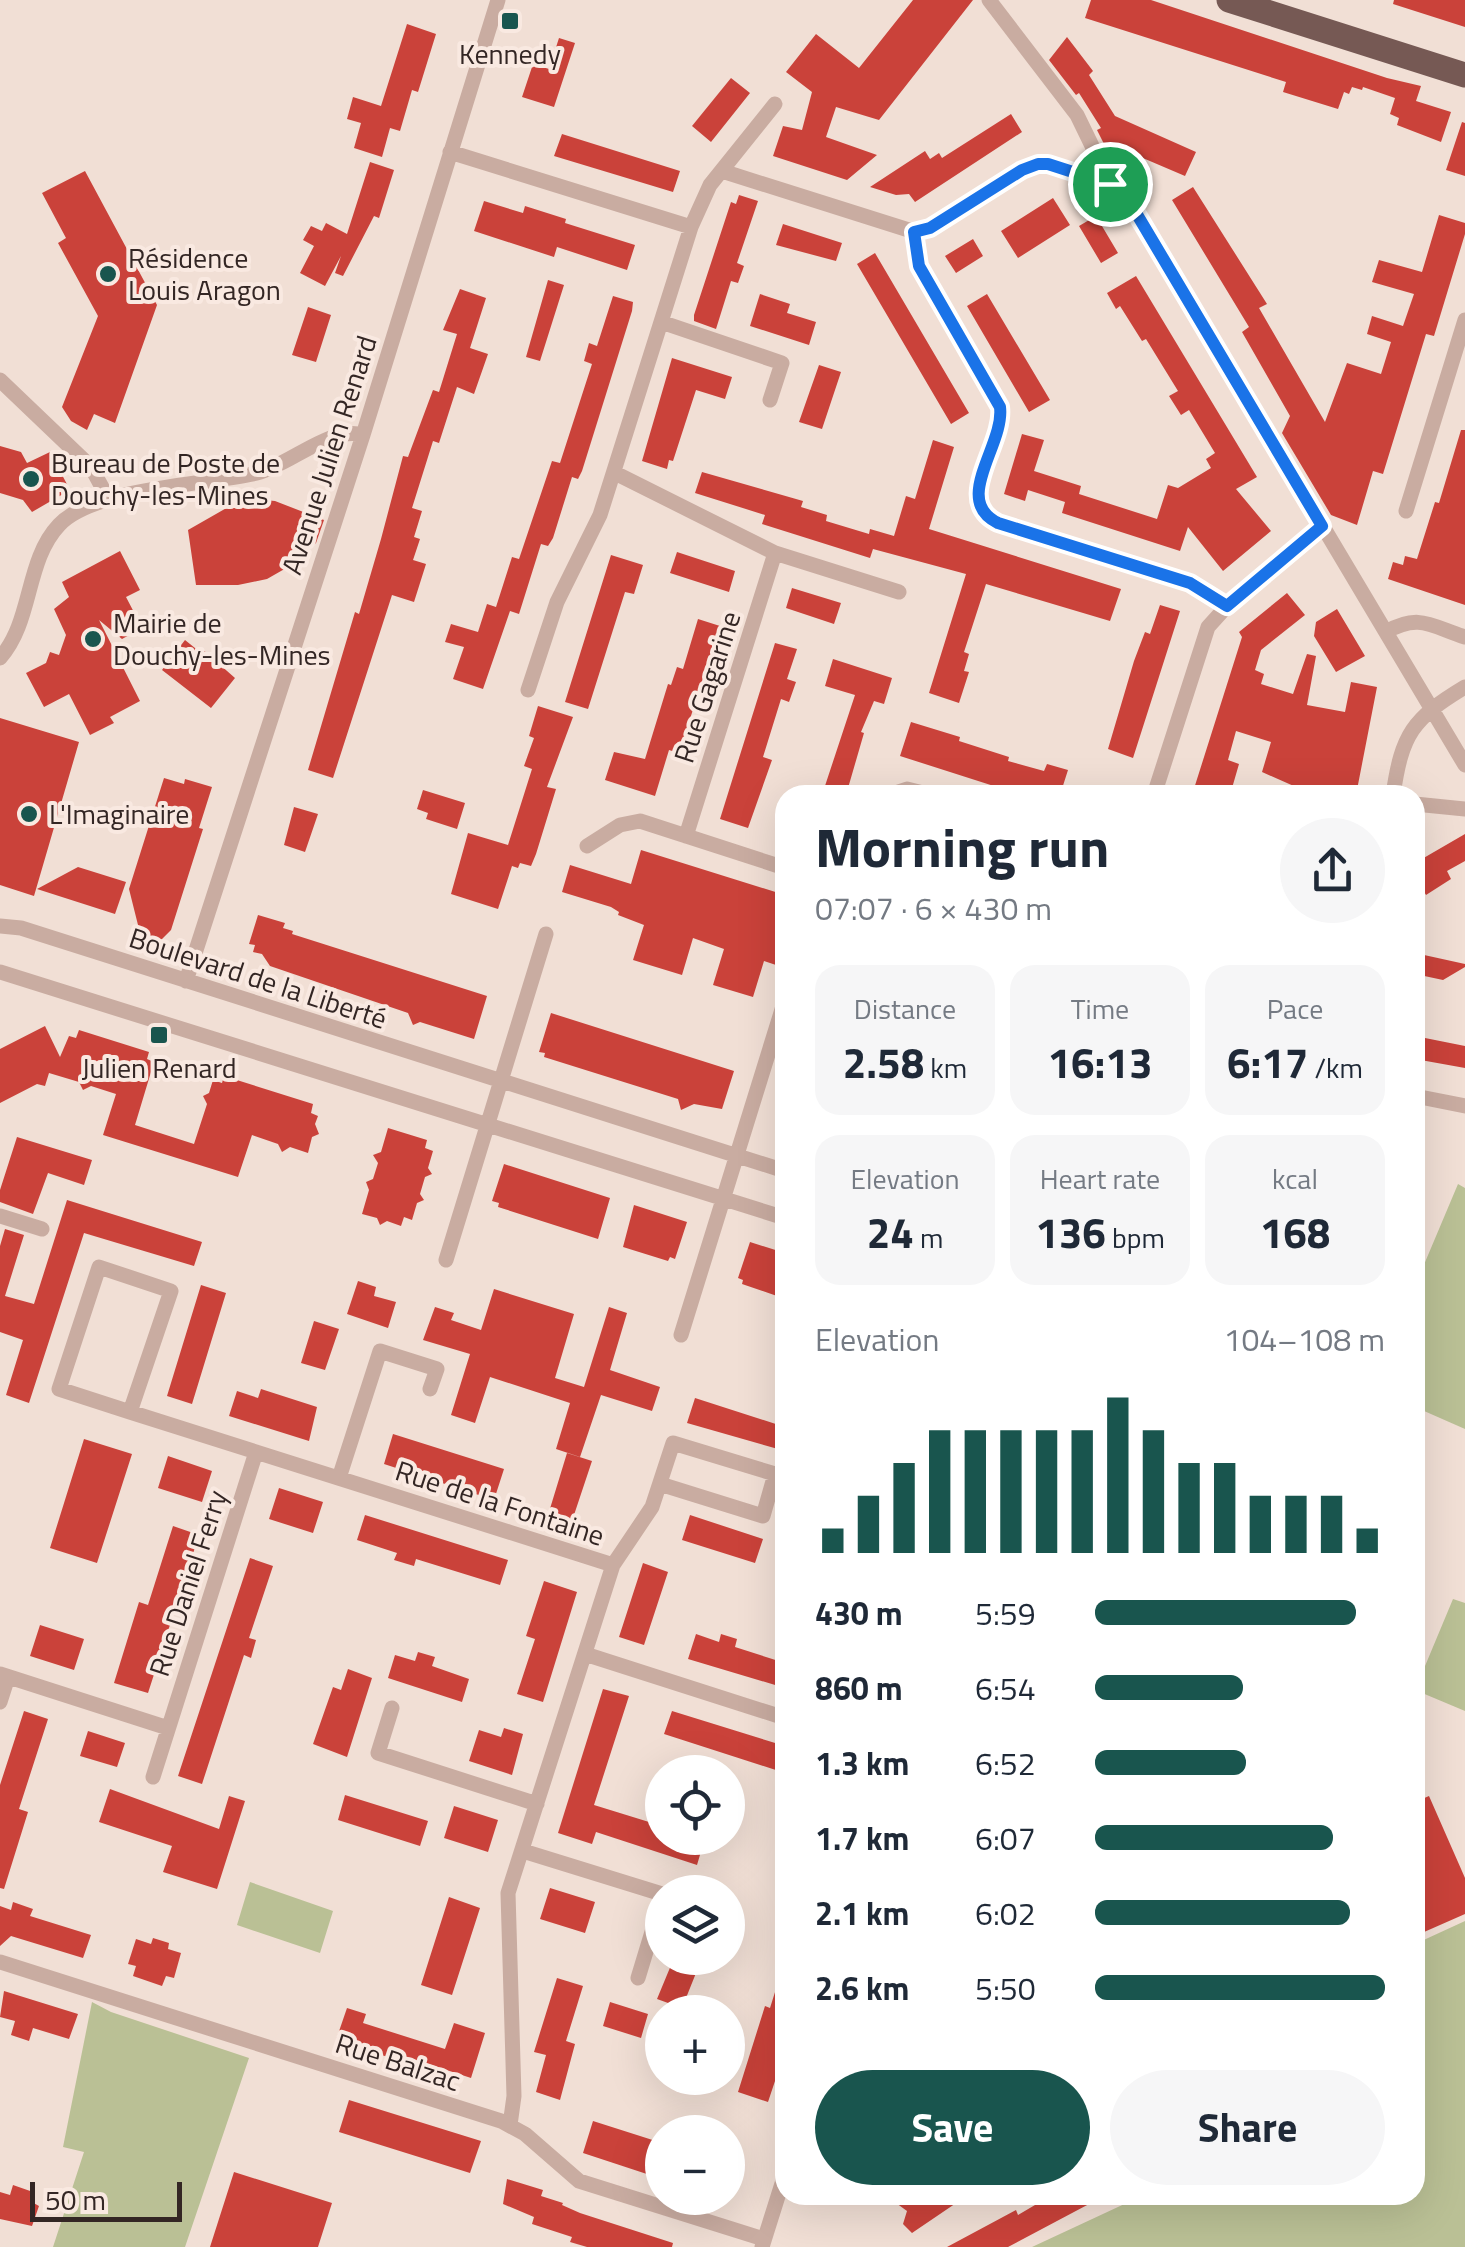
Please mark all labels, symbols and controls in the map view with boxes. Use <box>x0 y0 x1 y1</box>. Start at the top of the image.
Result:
marker: Kennedy <box>499 10 521 32</box>
place label: Kennedy <box>459 32 561 75</box>
pin <box>1068 142 1153 227</box>
icon: arrive <box>1083 157 1138 212</box>
place label: Résidence Louis Aragon <box>128 236 281 311</box>
marker: Résidence Louis Aragon <box>97 263 119 285</box>
street label: Avenue Julien Renard <box>270 330 387 580</box>
place label: Bureau de Poste de Douchy-les-Mines <box>51 441 280 516</box>
marker: Bureau de Poste de Douchy-les-Mines <box>20 468 42 490</box>
place label: Mairie de Douchy-les-Mines <box>113 601 331 676</box>
street label: Rue Gagarine <box>662 606 751 768</box>
marker: Mairie de Douchy-les-Mines <box>82 628 104 650</box>
place label: L'Imaginaire <box>49 792 189 835</box>
marker: L'Imaginaire <box>18 803 40 825</box>
text: Morning run <box>815 805 1109 888</box>
button: share <box>1280 818 1385 923</box>
text: 07:07 · 6 × 430 m <box>815 884 1052 932</box>
street label: Boulevard de la Liberté <box>124 916 393 1039</box>
text: Distance <box>854 987 956 1030</box>
text: Time <box>1071 987 1129 1030</box>
text: Pace <box>1267 987 1323 1030</box>
marker: Julien Renard <box>148 1024 170 1046</box>
text: 2.58 <box>843 1030 924 1094</box>
text: 16:13 <box>1048 1030 1152 1094</box>
text: 6:17 <box>1227 1030 1308 1094</box>
place label: Julien Renard <box>81 1046 237 1089</box>
text: km <box>924 1046 967 1089</box>
text: /km <box>1308 1046 1363 1089</box>
text: Elevation <box>851 1157 959 1200</box>
text: Heart rate <box>1040 1157 1160 1200</box>
text: kcal <box>1272 1157 1318 1200</box>
text: 24 <box>867 1200 914 1264</box>
text: 136 <box>1035 1200 1106 1264</box>
text: 168 <box>1260 1200 1330 1264</box>
text: m <box>914 1216 943 1259</box>
text: bpm <box>1106 1216 1165 1259</box>
text: Elevation <box>815 1315 939 1363</box>
text: 104–108 m <box>1223 1315 1385 1363</box>
street label: Rue de la Fontaine <box>390 1449 610 1557</box>
street label: Rue Daniel Ferry <box>137 1484 238 1682</box>
text: 430 m <box>815 1589 903 1637</box>
text: 5:59 <box>975 1589 1036 1637</box>
text: 860 m <box>815 1664 903 1712</box>
text: 6:54 <box>975 1664 1036 1712</box>
text: 1.3 km <box>815 1739 909 1787</box>
text: 6:52 <box>975 1739 1036 1787</box>
map controls <box>645 1755 745 2215</box>
button: locate <box>645 1755 745 1855</box>
text: 1.7 km <box>815 1814 909 1862</box>
text: 6:07 <box>975 1814 1036 1862</box>
button: layers <box>645 1875 745 1975</box>
text: 2.1 km <box>815 1889 909 1937</box>
text: 6:02 <box>975 1889 1036 1937</box>
text: 2.6 km <box>815 1964 909 2012</box>
text: 5:50 <box>975 1964 1036 2012</box>
button: + <box>645 1995 745 2095</box>
street label: Rue Balzac <box>330 2021 466 2102</box>
button: Save <box>815 2070 1090 2185</box>
button: Share <box>1110 2070 1385 2185</box>
button: − <box>645 2115 745 2215</box>
scale bar <box>30 2177 182 2222</box>
text: 50 m <box>45 2178 106 2221</box>

